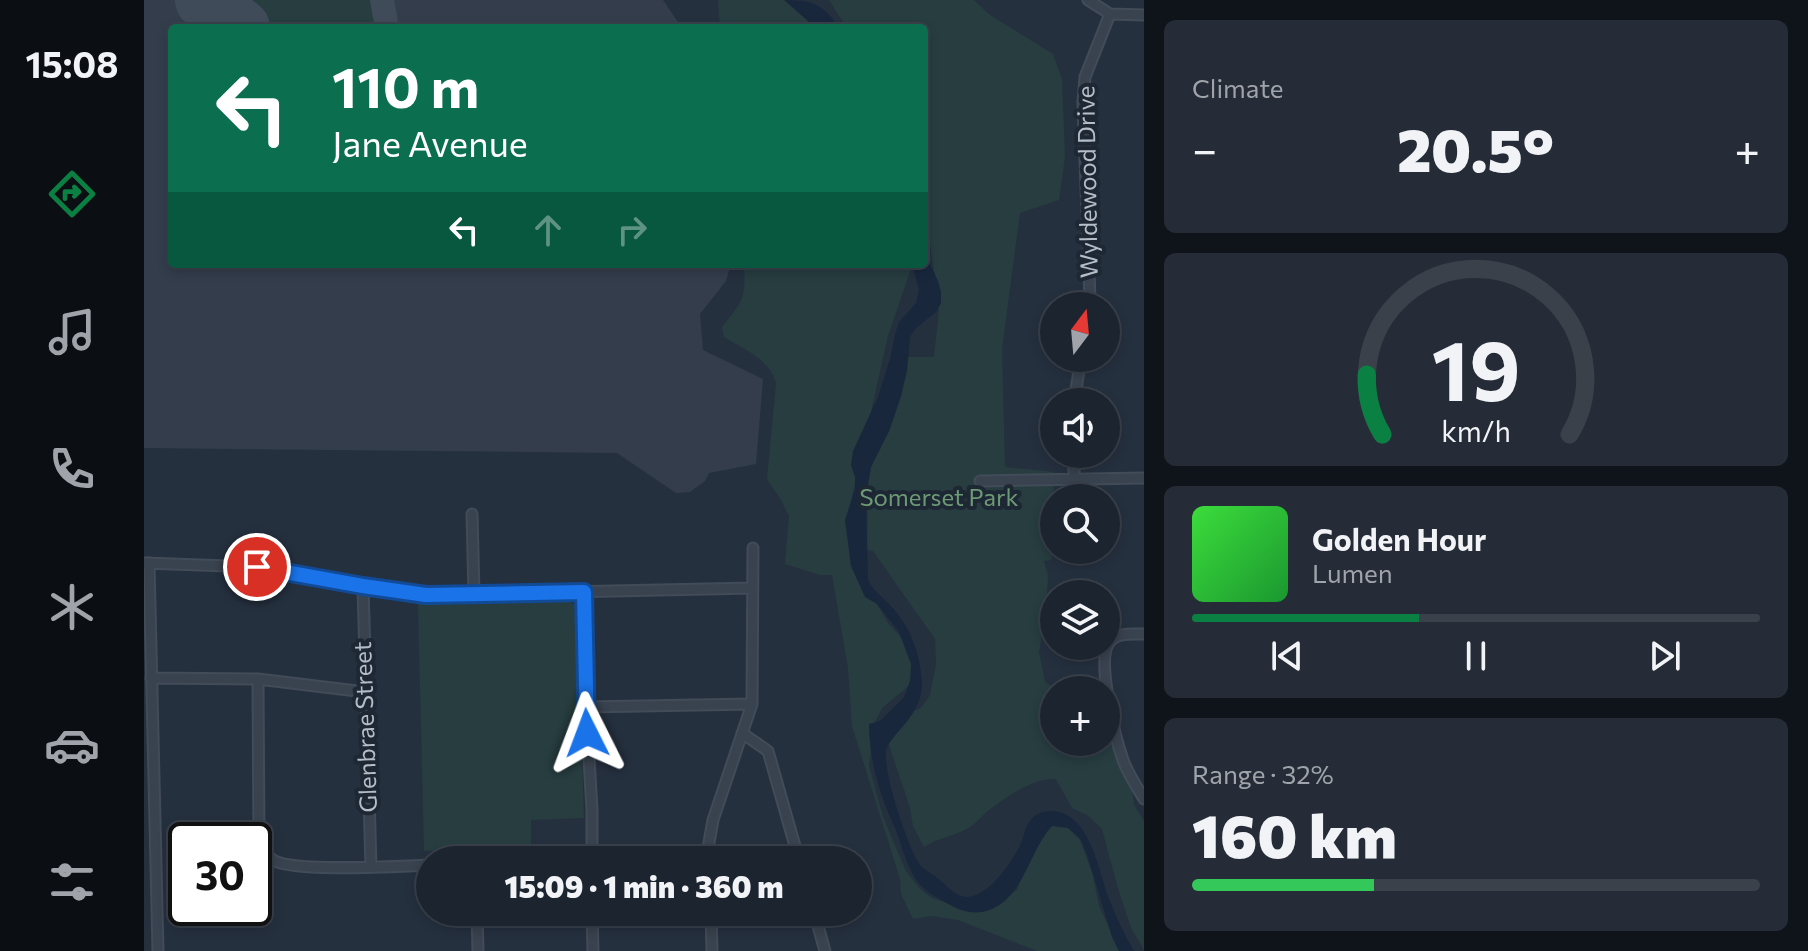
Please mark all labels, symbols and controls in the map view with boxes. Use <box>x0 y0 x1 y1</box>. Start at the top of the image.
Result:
text: 15:08 <box>26 41 119 85</box>
text: 110 m <box>332 51 479 120</box>
icon: left <box>200 56 304 160</box>
text: Climate <box>1192 72 1284 103</box>
street label: Wyldewood Drive <box>1070 86 1103 278</box>
text: 20.5° <box>1397 111 1554 184</box>
text: Jane Avenue <box>332 120 528 164</box>
text: − <box>1192 121 1217 175</box>
text: + <box>1734 121 1760 175</box>
icon: directions <box>44 166 100 222</box>
icon: left <box>442 208 486 252</box>
icon: ahead <box>526 208 570 252</box>
icon: right <box>610 208 654 252</box>
north arrow <box>1040 292 1120 372</box>
map controls <box>1040 292 1120 756</box>
icon: music <box>44 304 100 360</box>
text: 19 <box>1432 316 1520 418</box>
button: sound <box>1040 388 1120 468</box>
text: km/h <box>1441 413 1511 448</box>
icon: phone <box>44 441 100 497</box>
park label: Somerset Park <box>859 482 1019 511</box>
button: search <box>1040 484 1120 564</box>
text: Golden Hour <box>1312 520 1486 557</box>
pin <box>223 533 291 601</box>
icon: arrive <box>235 545 279 589</box>
text: Lumen <box>1312 557 1393 588</box>
icon: climate <box>44 579 100 635</box>
button: layers <box>1040 580 1120 660</box>
icon: previous <box>1265 634 1309 678</box>
icon: pause <box>1454 634 1498 678</box>
icon: next <box>1643 634 1687 678</box>
street label: Glenbrae Street <box>347 641 382 813</box>
button: + <box>1040 676 1120 756</box>
position arrow <box>545 691 629 775</box>
icon: car <box>44 717 100 773</box>
text: Range · 32% <box>1192 758 1334 789</box>
text: 160 km <box>1192 797 1397 870</box>
speed limit sign: 30 <box>168 822 272 926</box>
icon: filters <box>44 854 100 910</box>
text: 15:09 · 1 min · 360 m <box>505 867 783 904</box>

